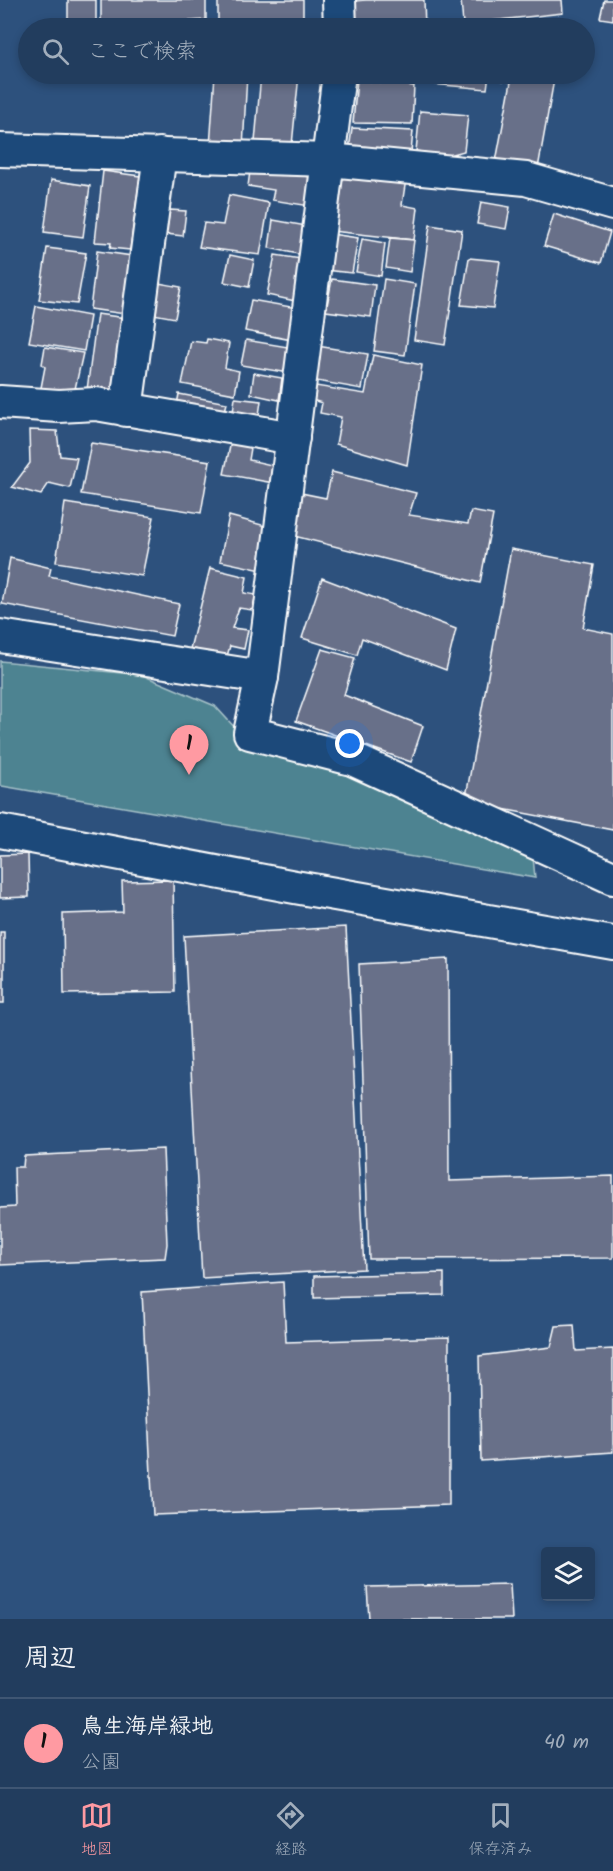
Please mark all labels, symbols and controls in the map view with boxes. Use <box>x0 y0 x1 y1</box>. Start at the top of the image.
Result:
search box <box>18 18 595 84</box>
icon: search <box>39 35 72 68</box>
text: ここで検索 <box>87 35 197 70</box>
pin: 1 <box>170 726 208 775</box>
your location <box>335 729 364 758</box>
map controls <box>541 1547 595 1601</box>
button: layers <box>541 1547 595 1601</box>
text: 周辺 <box>24 1638 76 1680</box>
text: 鳥生海岸緑地 <box>81 1710 213 1745</box>
text: 1 <box>40 1727 47 1759</box>
text: 40 m <box>544 1727 589 1759</box>
text: 公園 <box>81 1747 121 1779</box>
tab: 地図 <box>80 1799 113 1862</box>
tab: 経路 <box>274 1799 307 1862</box>
tab: 保存済み <box>468 1799 532 1862</box>

